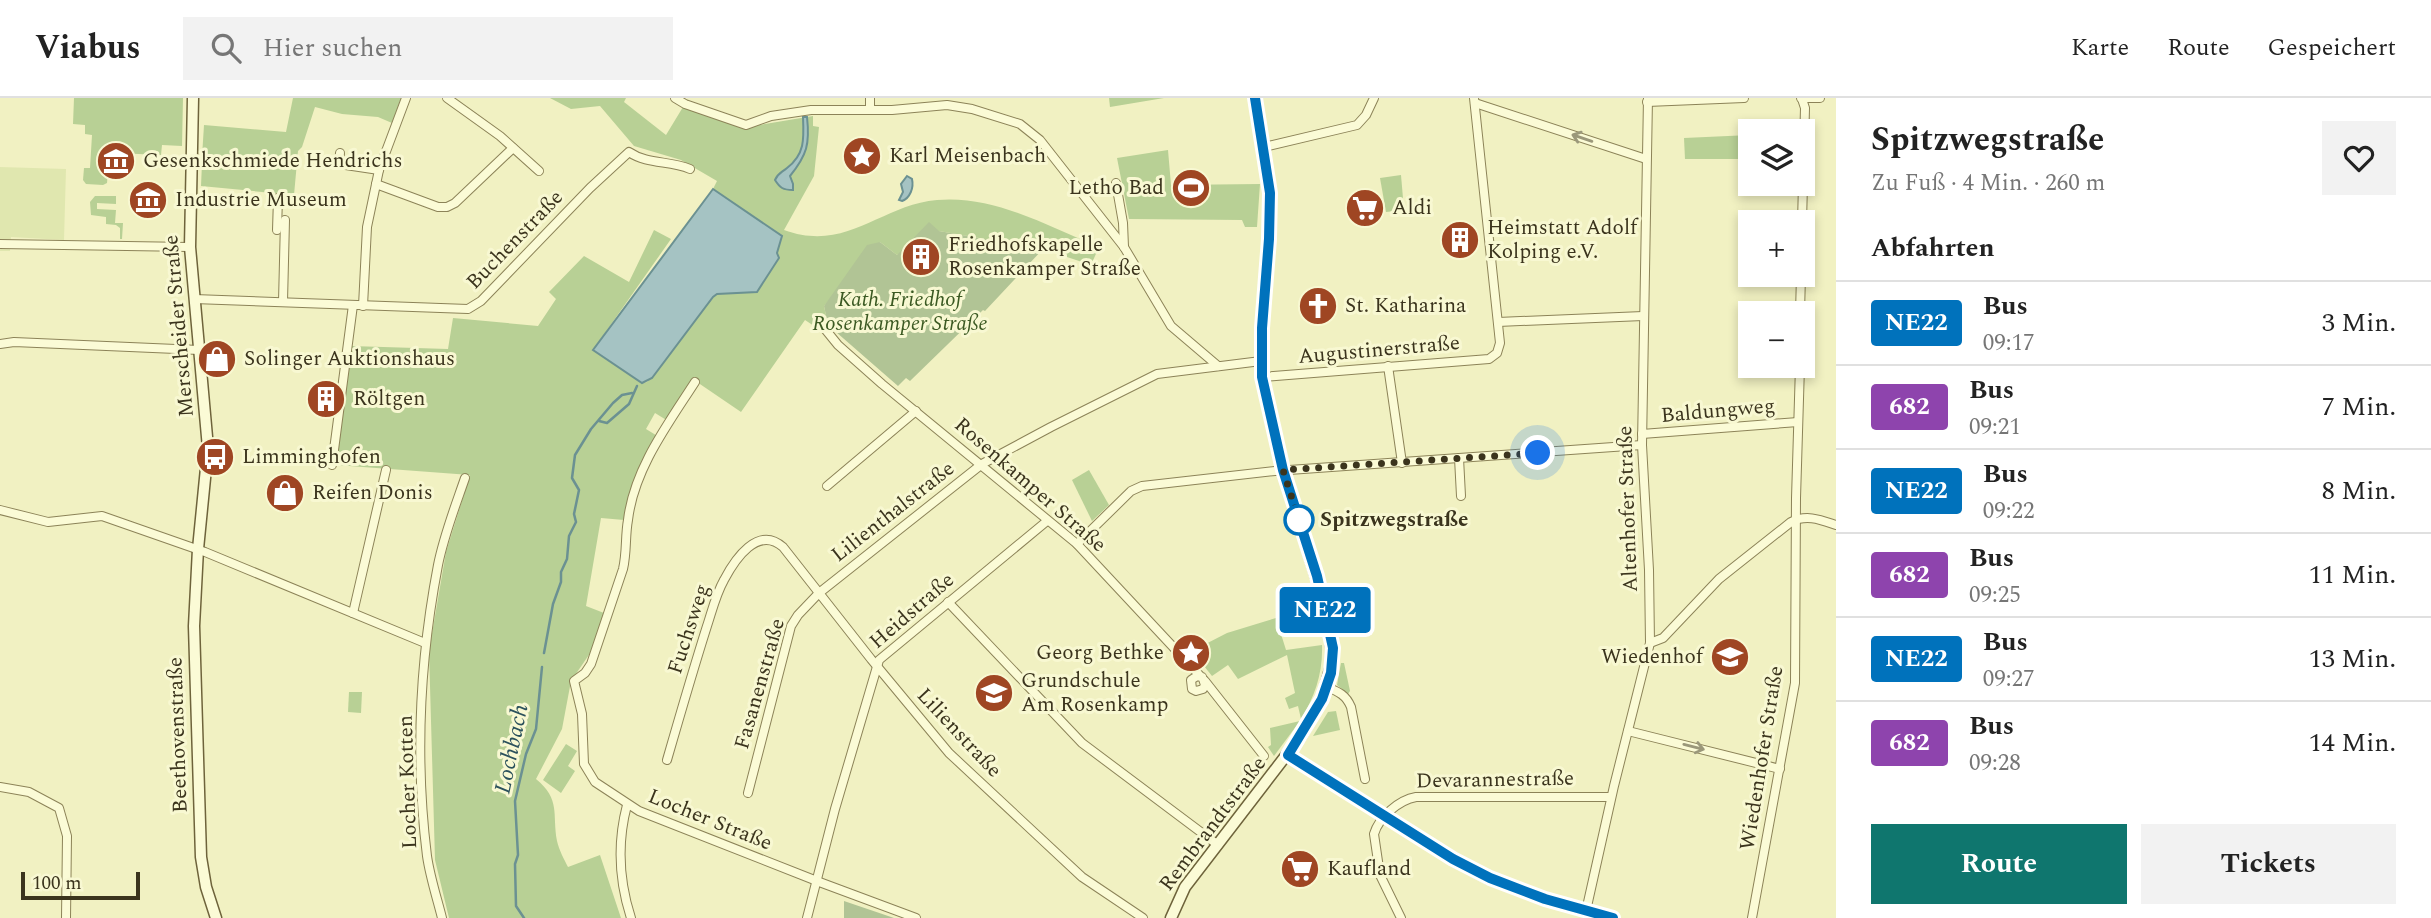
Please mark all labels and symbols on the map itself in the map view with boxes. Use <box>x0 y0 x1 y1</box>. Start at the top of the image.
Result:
one-way arrow <box>1571 130 1593 143</box>
place icon: Karl Meisenbach <box>841 135 883 177</box>
museum icon: Gesenkschmiede Hendrichs <box>95 140 137 182</box>
place label: Karl Meisenbach <box>889 140 1046 172</box>
place label: Gesenkschmiede Hendrichs <box>143 145 403 177</box>
sports icon: Letho Bad <box>1170 167 1212 209</box>
place label: Letho Bad <box>1068 172 1164 204</box>
museum icon: Industrie Museum <box>127 179 169 221</box>
street label: Buchenstraße <box>459 183 571 297</box>
place label: Industrie Museum <box>175 184 347 216</box>
supermarket icon: Aldi <box>1344 187 1386 229</box>
place label: Aldi <box>1392 192 1432 224</box>
place label: Heimstatt Adolf Kolping e.V. <box>1487 212 1639 268</box>
building icon: Heimstatt Adolf Kolping e.V. <box>1439 219 1481 261</box>
place label: Friedhofskapelle Rosenkamper Straße <box>948 229 1141 285</box>
street label: Merscheider Straße <box>155 234 203 418</box>
building icon: Friedhofskapelle Rosenkamper Straße <box>900 236 942 278</box>
park label: Kath. Friedhof Rosenkamper Straße <box>812 284 988 340</box>
church icon: St. Katharina <box>1297 285 1339 327</box>
place label: St. Katharina <box>1345 290 1467 322</box>
street label: Augustinerstraße <box>1297 327 1461 373</box>
shop icon: Solinger Auktionshaus <box>196 338 238 380</box>
place label: Solinger Auktionshaus <box>244 343 455 375</box>
building icon: Röltgen <box>305 378 347 420</box>
place label: Röltgen <box>353 383 425 415</box>
street label: Baldungweg <box>1659 390 1777 432</box>
street label: Rosenkamper Straße <box>947 410 1113 560</box>
street label: Altenhofer Straße <box>1609 425 1647 593</box>
your location <box>1520 435 1555 470</box>
bus stop icon: Limminghofen <box>194 436 236 478</box>
place label: Limminghofen <box>242 441 381 473</box>
street label: Lilienthalstraße <box>824 454 962 570</box>
shop icon: Reifen Donis <box>264 472 306 514</box>
place label: Reifen Donis <box>312 477 433 509</box>
place label: Spitzwegstraße <box>1320 504 1469 536</box>
marker: Spitzwegstraße <box>1284 505 1314 535</box>
street label: Heidstraße <box>862 565 962 657</box>
street label: Fuchsweg <box>659 580 719 678</box>
line badge: NE22 <box>1276 587 1374 633</box>
street label: Fasanenstraße <box>726 615 794 753</box>
place icon: Georg Bethke <box>1170 632 1212 674</box>
school or university icon: Wiedenhof <box>1709 636 1751 678</box>
place label: Georg Bethke <box>1036 637 1164 669</box>
place label: Wiedenhof <box>1601 641 1705 673</box>
street label: Beethovenstraße <box>159 657 197 813</box>
street label: Wiedenhofer Straße <box>1732 663 1792 853</box>
place label: Grundschule Am Rosenkamp <box>1021 665 1168 721</box>
school or university icon: Grundschule Am Rosenkamp <box>973 672 1015 714</box>
street label: Lilienstraße <box>909 681 1009 785</box>
water label: Lochbach <box>485 701 539 797</box>
street label: Locher Kotten <box>390 714 426 850</box>
one-way arrow <box>1683 741 1705 754</box>
street label: Rembrandtstraße <box>1151 750 1275 898</box>
street label: Devarannestraße <box>1416 763 1574 797</box>
street label: Locher Straße <box>643 781 777 859</box>
supermarket icon: Kaufland <box>1279 848 1321 890</box>
place label: Kaufland <box>1327 853 1411 885</box>
scale bar <box>21 869 140 901</box>

